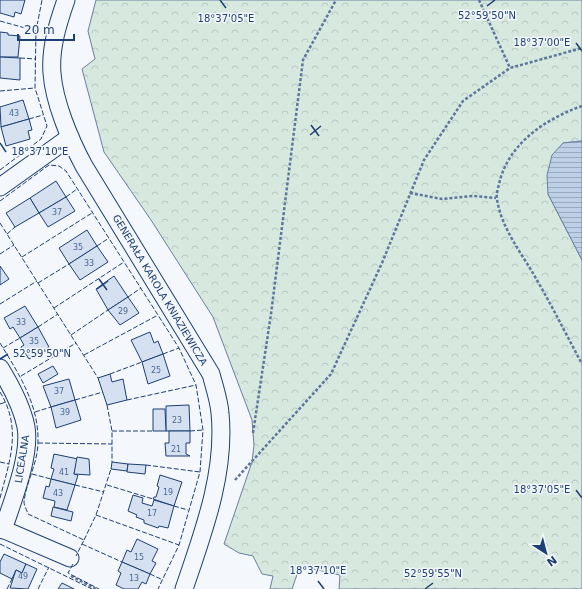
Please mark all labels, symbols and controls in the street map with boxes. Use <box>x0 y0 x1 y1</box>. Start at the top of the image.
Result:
text: 52°59'50"N <box>458 10 516 21</box>
text: 18°37'05"E <box>198 13 254 24</box>
scale bar <box>18 16 74 42</box>
text: 20 m <box>24 23 55 37</box>
text: 18°37'00"E <box>514 37 570 48</box>
house number: 43 <box>9 109 19 118</box>
text: 18°37'10"E <box>12 146 68 157</box>
house number: 37 <box>52 208 62 217</box>
street label: GENERAŁA KAROLA KNIAZIEWICZA <box>110 212 210 368</box>
house number: 35 <box>73 243 83 252</box>
house number: 33 <box>84 259 94 268</box>
house number: 29 <box>118 307 128 316</box>
house number: 33 <box>16 318 26 327</box>
house number: 35 <box>29 337 39 346</box>
text: 52°59'50"N <box>13 348 71 359</box>
house number: 25 <box>151 366 161 375</box>
house number: 37 <box>54 387 64 396</box>
house number: 39 <box>60 408 70 417</box>
house number: 23 <box>172 416 182 425</box>
street label: LICEALNA <box>13 434 31 484</box>
house number: 21 <box>171 445 181 454</box>
house number: 41 <box>59 468 69 477</box>
text: 18°37'05"E <box>514 484 570 495</box>
house number: 19 <box>163 488 173 497</box>
house number: 43 <box>53 489 63 498</box>
house number: 17 <box>147 509 157 518</box>
north arrow <box>526 533 566 573</box>
house number: 15 <box>134 553 144 562</box>
text: N <box>544 553 559 569</box>
text: 18°37'10"E <box>290 565 346 576</box>
text: 52°59'55"N <box>404 568 462 579</box>
house number: 49 <box>18 572 28 581</box>
house number: 13 <box>129 574 139 583</box>

